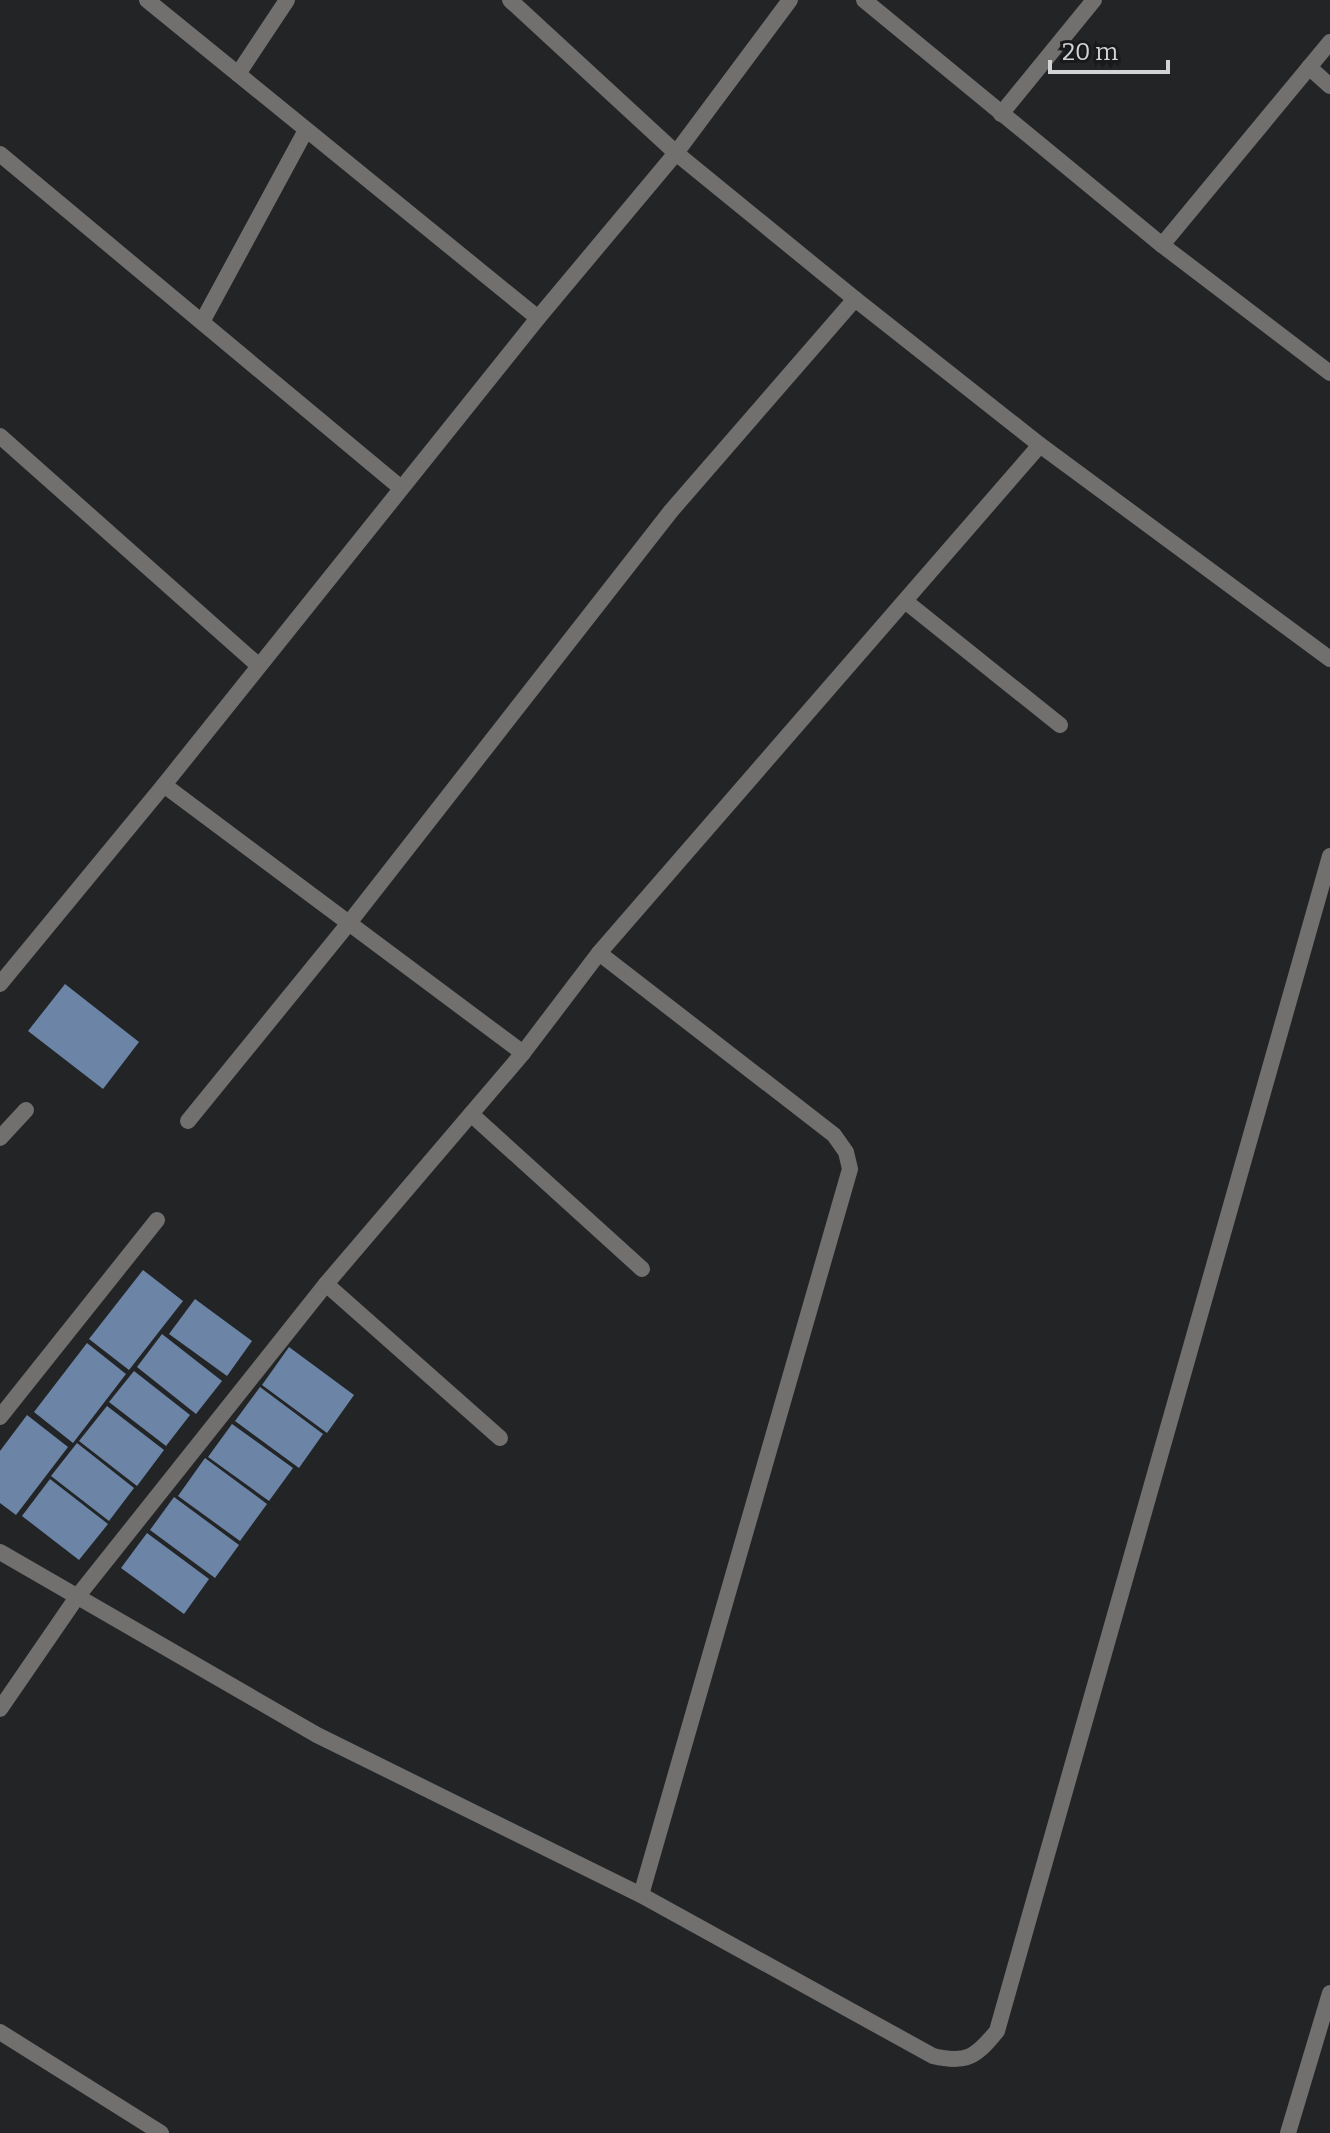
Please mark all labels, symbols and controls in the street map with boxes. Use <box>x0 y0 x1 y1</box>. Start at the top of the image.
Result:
scale bar <box>1050 24 1168 74</box>
text: 20 m <box>1062 38 1118 66</box>

